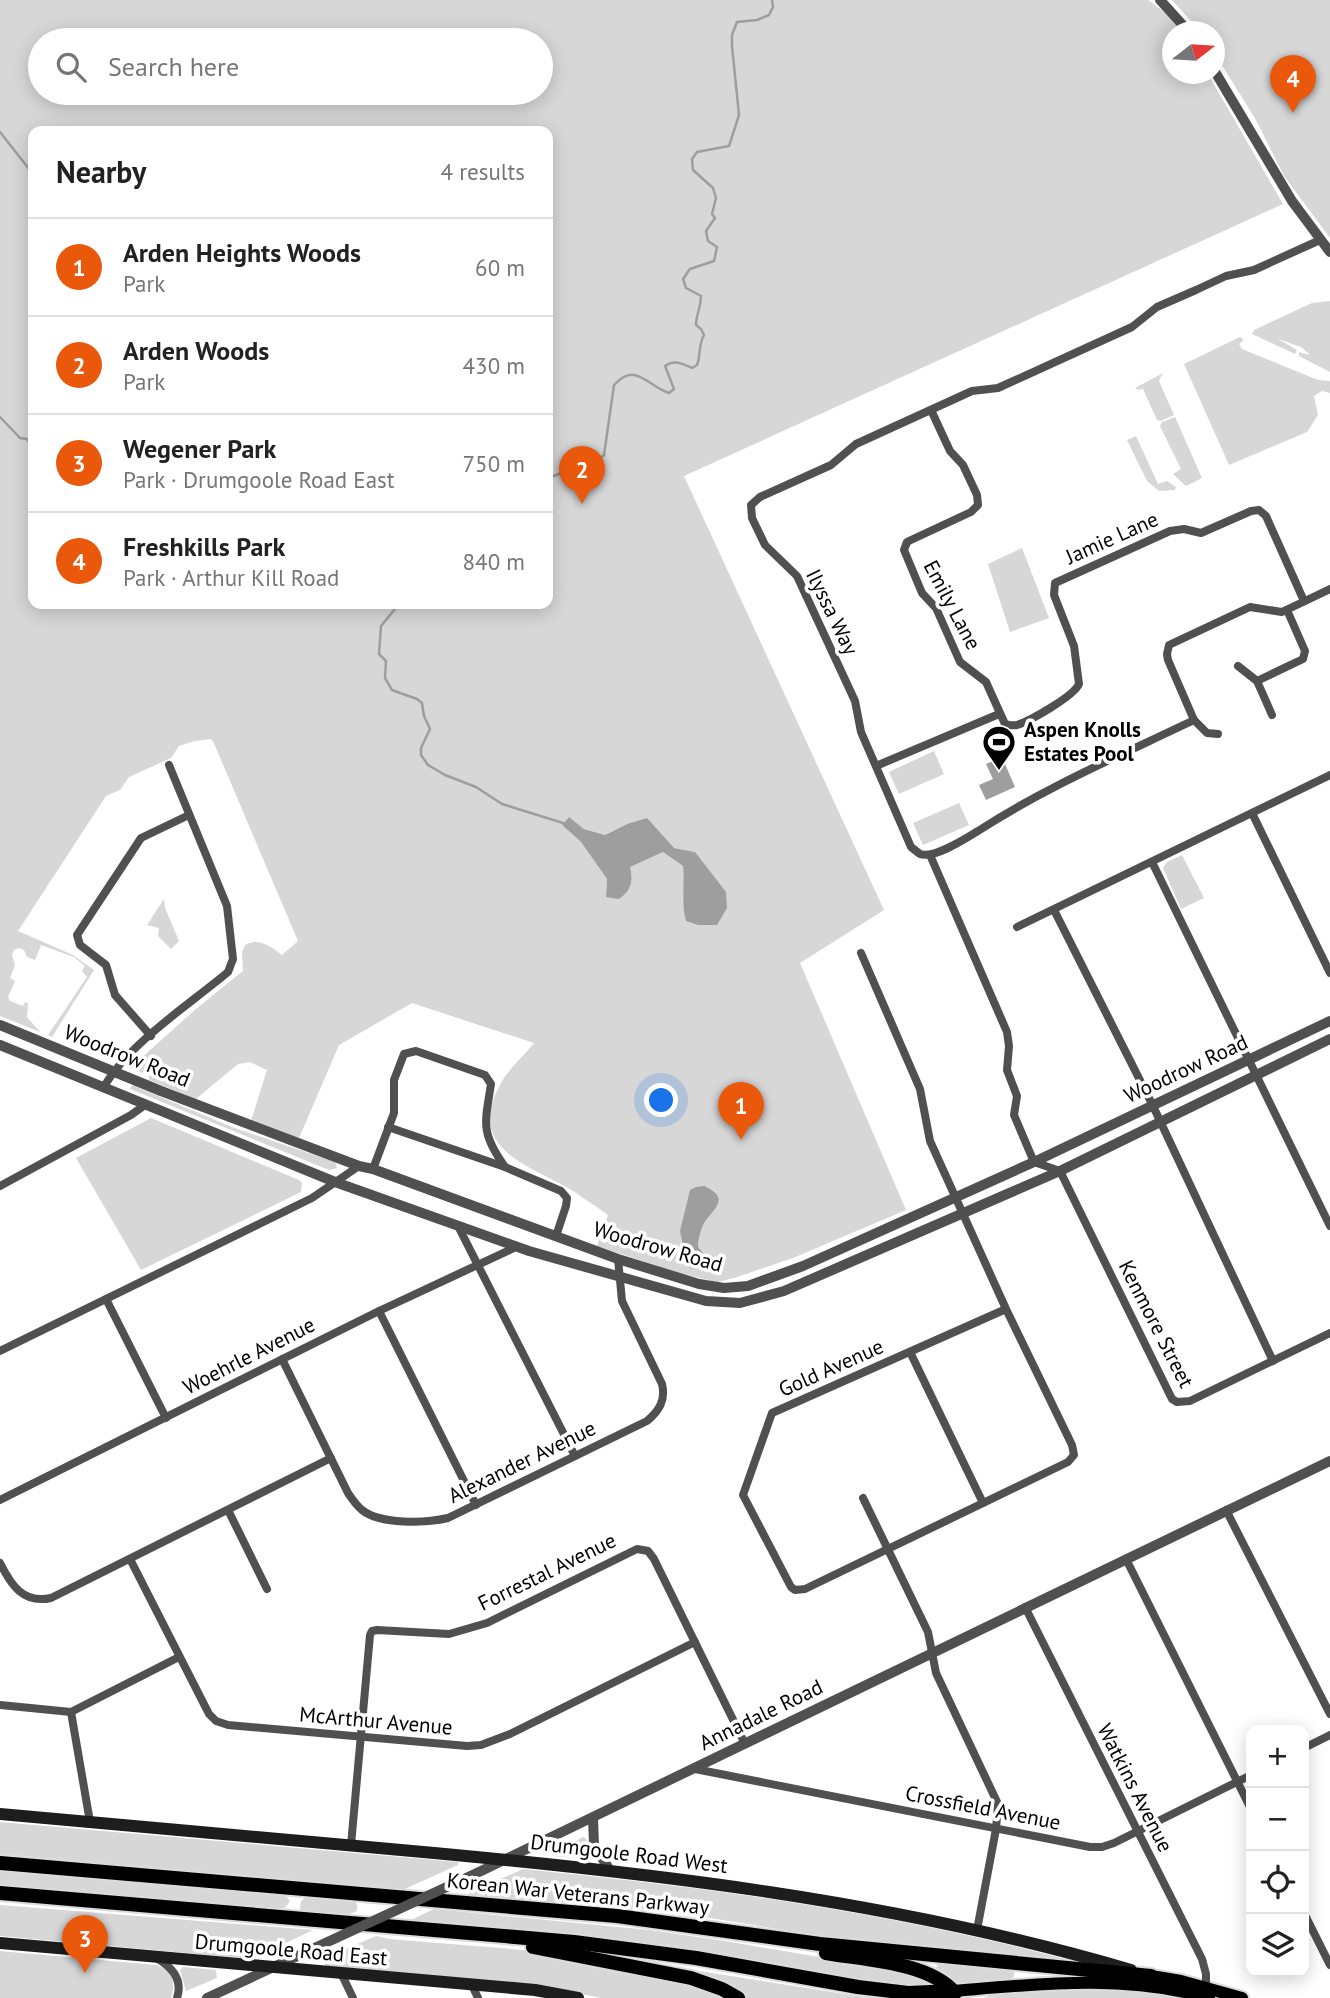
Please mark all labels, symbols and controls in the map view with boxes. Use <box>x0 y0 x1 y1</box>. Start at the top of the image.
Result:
north arrow <box>1162 21 1225 84</box>
search box <box>28 28 553 105</box>
icon: search <box>52 48 90 86</box>
text: Search here <box>108 50 239 83</box>
pin: 4 <box>1270 55 1316 113</box>
text: Nearby <box>56 152 146 191</box>
text: 4 results <box>441 157 525 186</box>
text: Arden Heights Woods <box>123 236 361 269</box>
text: 1 <box>72 253 86 282</box>
text: 60 m <box>475 253 525 282</box>
text: Park <box>123 269 165 298</box>
text: Arden Woods <box>123 334 269 367</box>
text: 2 <box>72 351 86 380</box>
text: 430 m <box>463 351 525 380</box>
text: Park <box>123 367 165 396</box>
text: Wegener Park <box>123 432 276 465</box>
pin: 2 <box>559 446 605 504</box>
text: 3 <box>72 449 86 478</box>
text: 750 m <box>463 449 525 478</box>
text: Park · Drumgoole Road East <box>123 465 395 494</box>
street label: Jamie Lane <box>1060 505 1162 570</box>
text: Freshkills Park <box>123 530 285 563</box>
text: 4 <box>72 547 86 576</box>
text: 840 m <box>463 547 525 576</box>
street label: Emily Lane <box>918 555 987 654</box>
text: Park · Arthur Kill Road <box>123 563 339 592</box>
street label: Ilyssa Way <box>800 564 865 659</box>
place label: Aspen Knolls Estates Pool <box>1024 716 1141 767</box>
sports icon: Aspen Knolls Estates Pool <box>980 723 1018 772</box>
street label: Woodrow Road <box>60 1018 194 1093</box>
street label: Woodrow Road <box>1120 1028 1252 1109</box>
pin: 1 <box>718 1082 764 1140</box>
your location <box>644 1083 678 1117</box>
street label: Woodrow Road <box>590 1215 726 1278</box>
street label: Kenmore Street <box>1113 1256 1200 1392</box>
street label: Woehrle Avenue <box>178 1311 319 1400</box>
street label: Gold Avenue <box>774 1332 887 1403</box>
street label: Alexander Avenue <box>444 1414 600 1509</box>
street label: Forrestal Avenue <box>473 1527 620 1617</box>
street label: Annadale Road <box>695 1673 827 1756</box>
street label: McArthur Avenue <box>298 1700 454 1741</box>
street label: Watkins Avenue <box>1091 1719 1179 1857</box>
map controls <box>1246 1725 1309 1977</box>
button: + <box>1246 1725 1309 1788</box>
street label: Crossfield Avenue <box>903 1779 1063 1836</box>
button: − <box>1246 1788 1309 1851</box>
street label: Drumgoole Road West <box>529 1828 729 1879</box>
button: locate <box>1246 1851 1309 1914</box>
street label: Korean War Veterans Parkway <box>446 1866 711 1921</box>
button: layers <box>1246 1914 1309 1977</box>
pin: 3 <box>62 1915 108 1973</box>
street label: Drumgoole Road East <box>194 1928 388 1971</box>

